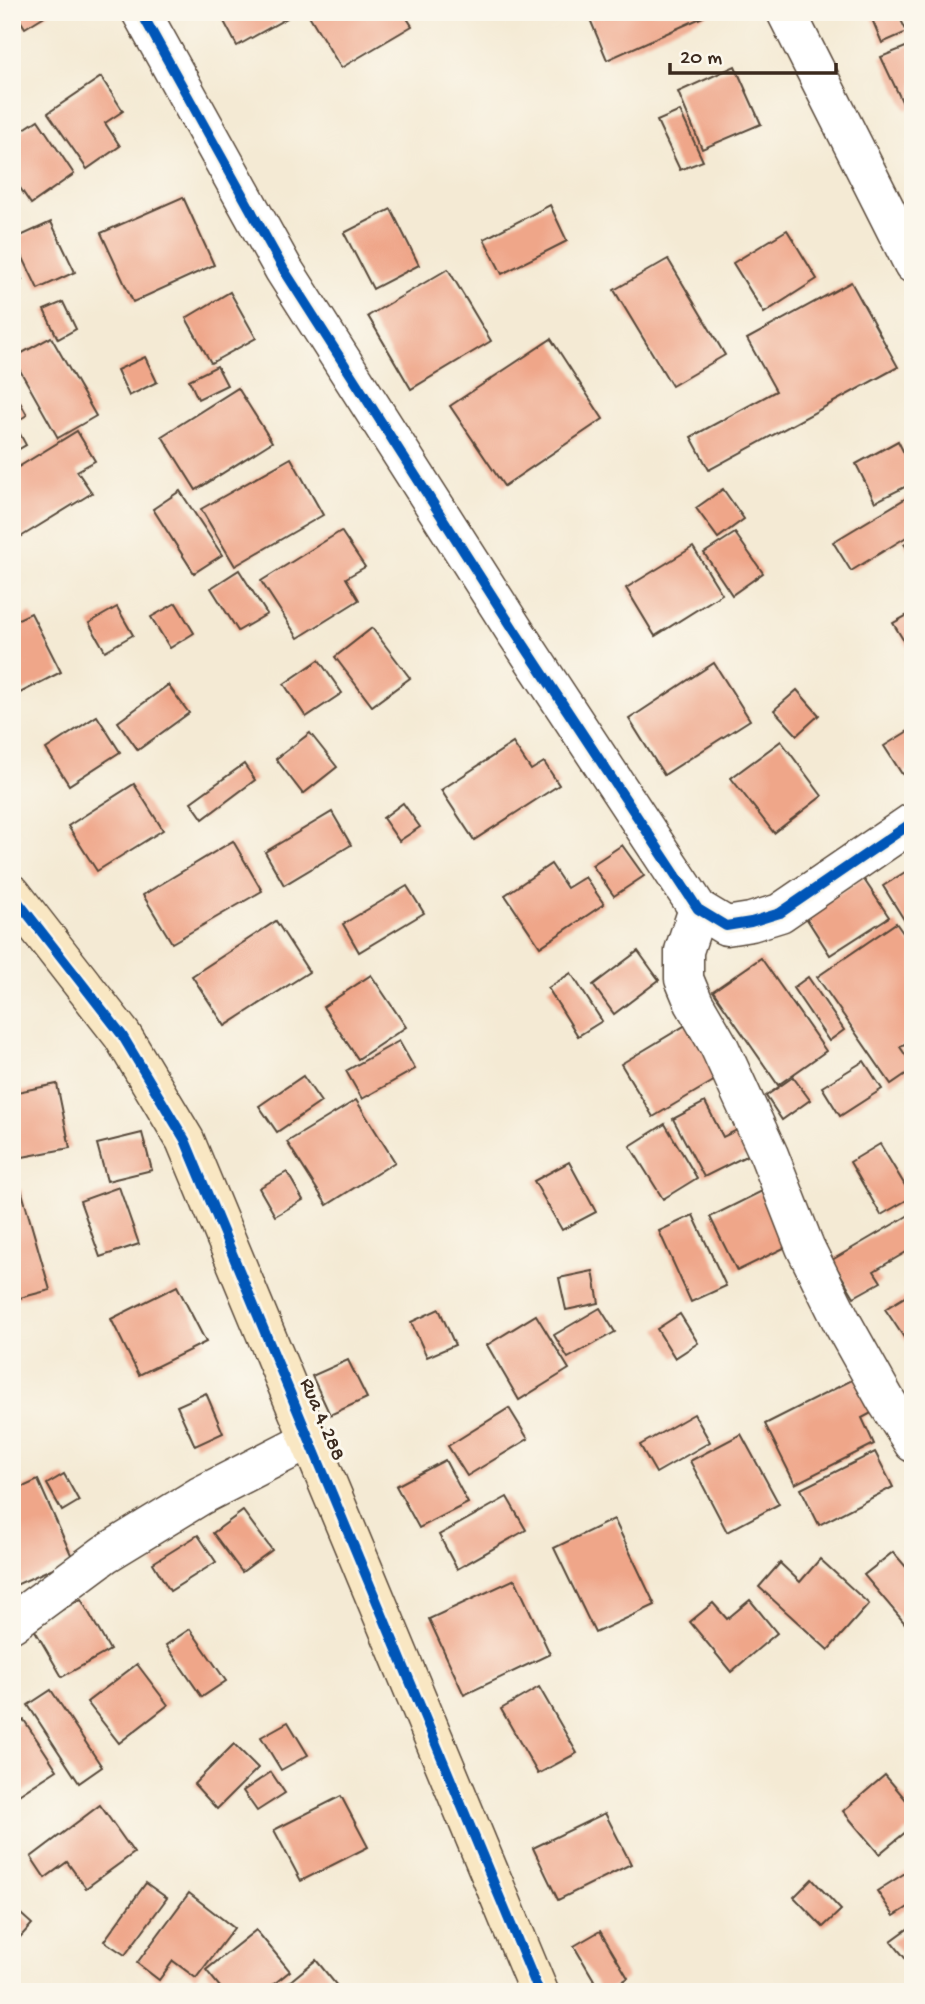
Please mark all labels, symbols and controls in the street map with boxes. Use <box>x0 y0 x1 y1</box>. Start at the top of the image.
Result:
scale bar <box>670 32 836 76</box>
text: 20 m <box>680 47 722 72</box>
street label: Rua 4.288 <box>292 1375 350 1465</box>

